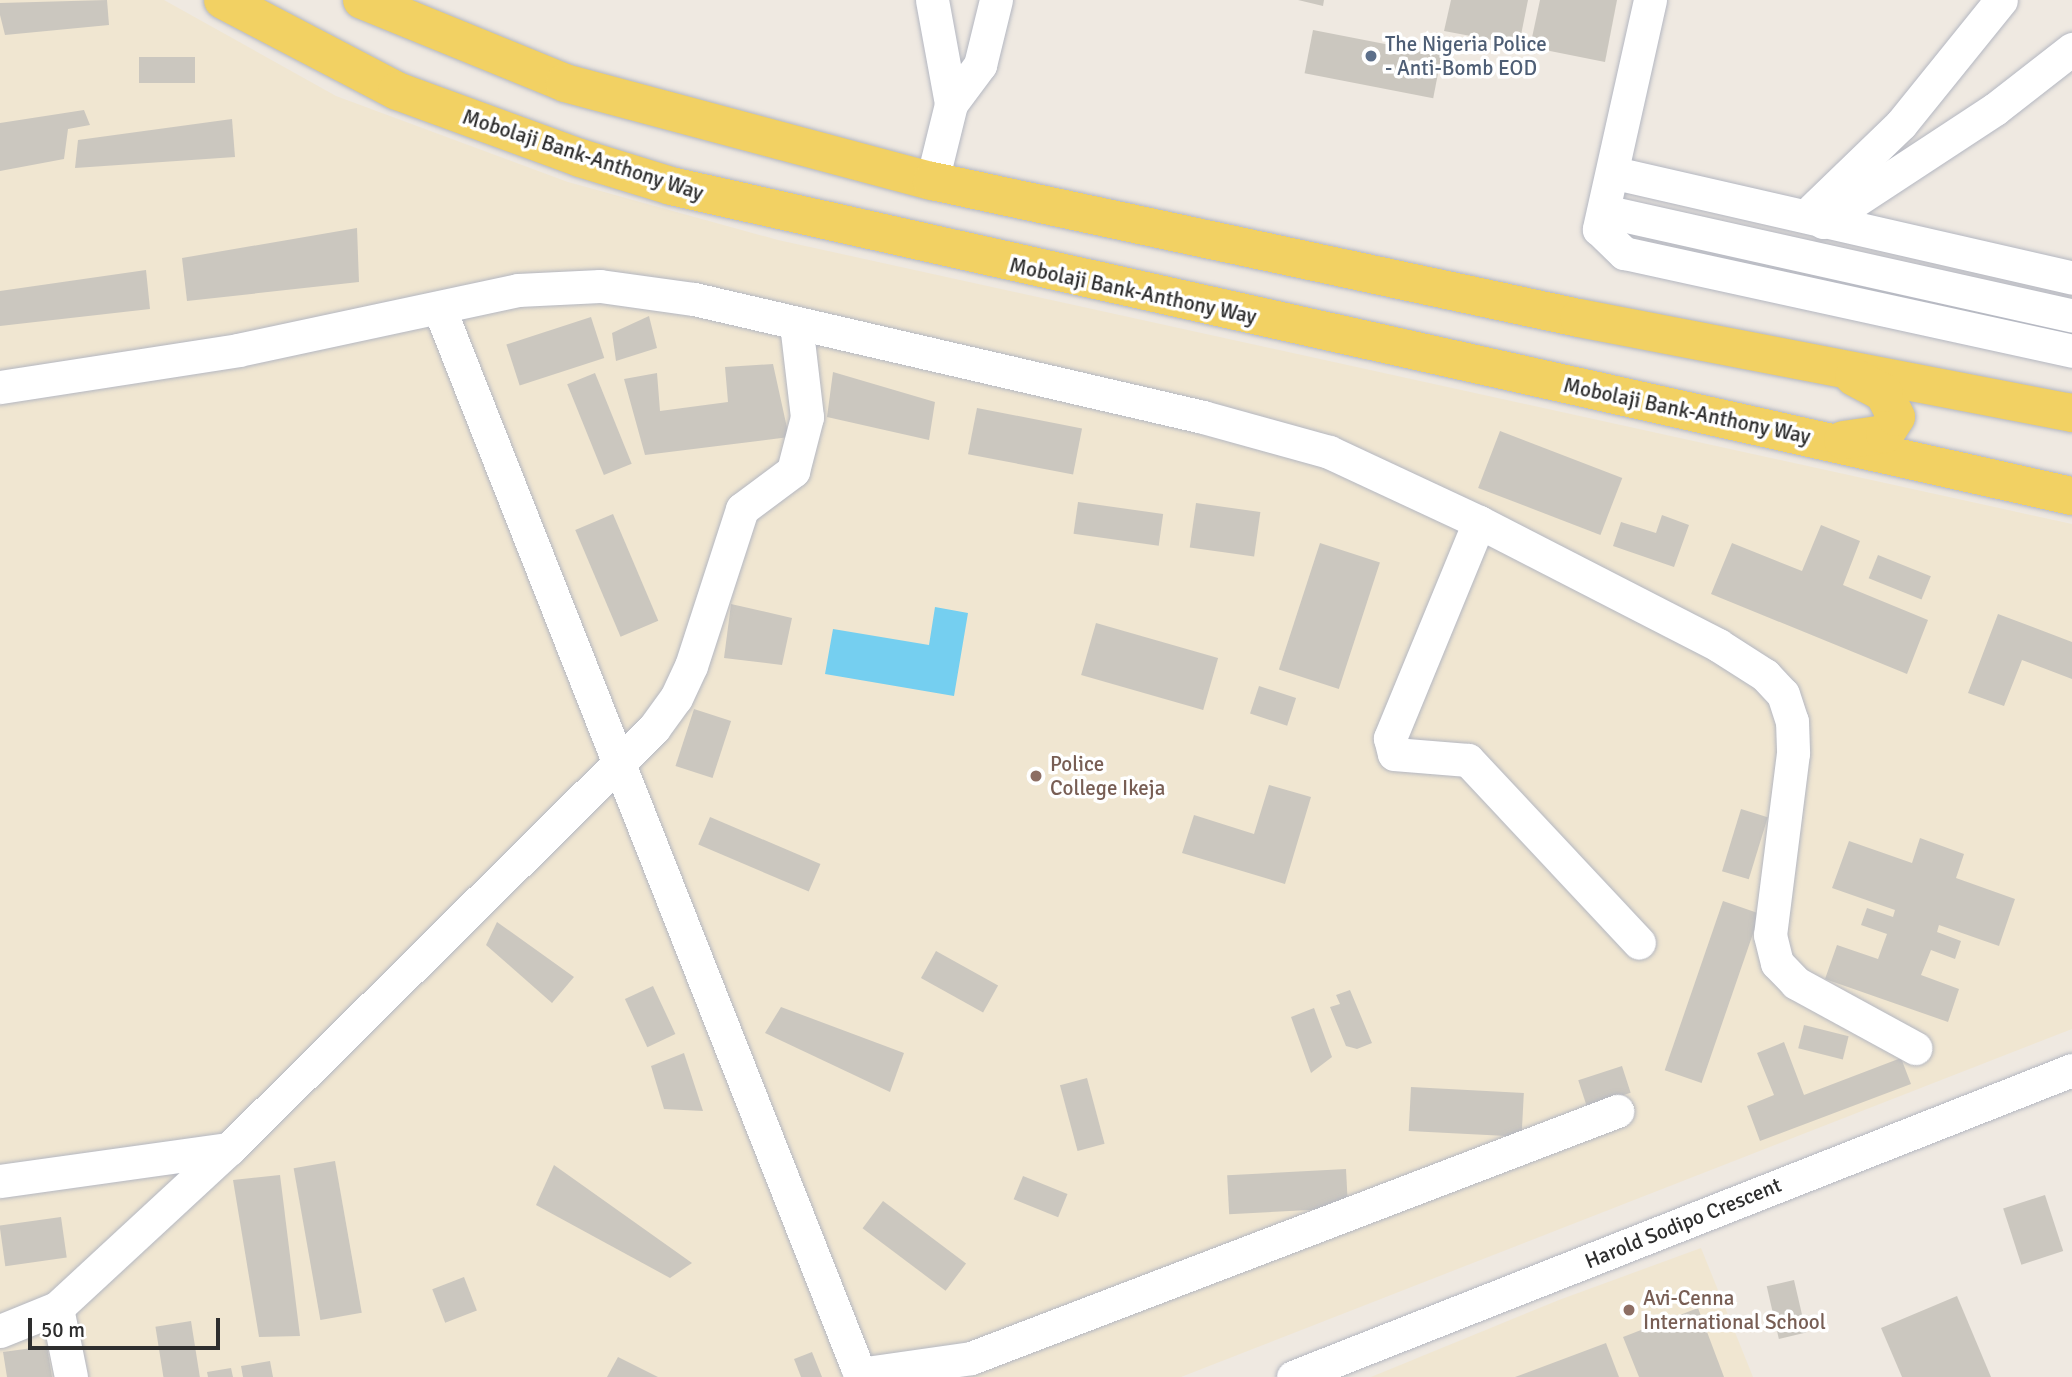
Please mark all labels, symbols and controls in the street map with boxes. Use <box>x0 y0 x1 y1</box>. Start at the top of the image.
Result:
place label: The Nigeria Police - Anti-Bomb EOD <box>1385 31 1547 81</box>
marker: The Nigeria Police - Anti-Bomb EOD <box>1363 48 1379 64</box>
street label: Mobolaji Bank-Anthony Way <box>459 104 707 206</box>
street label: Mobolaji Bank-Anthony Way <box>1007 252 1259 330</box>
street label: Mobolaji Bank-Anthony Way <box>1561 372 1813 450</box>
place label: Police College Ikeja <box>1050 751 1165 801</box>
marker: Police College Ikeja <box>1028 768 1044 784</box>
street label: Harold Sodipo Crescent <box>1581 1172 1785 1274</box>
place label: Avi-Cenna International School <box>1643 1285 1826 1335</box>
marker: Avi-Cenna International School <box>1621 1302 1637 1318</box>
scale bar <box>32 1304 224 1348</box>
text: 50 m <box>41 1317 85 1343</box>

